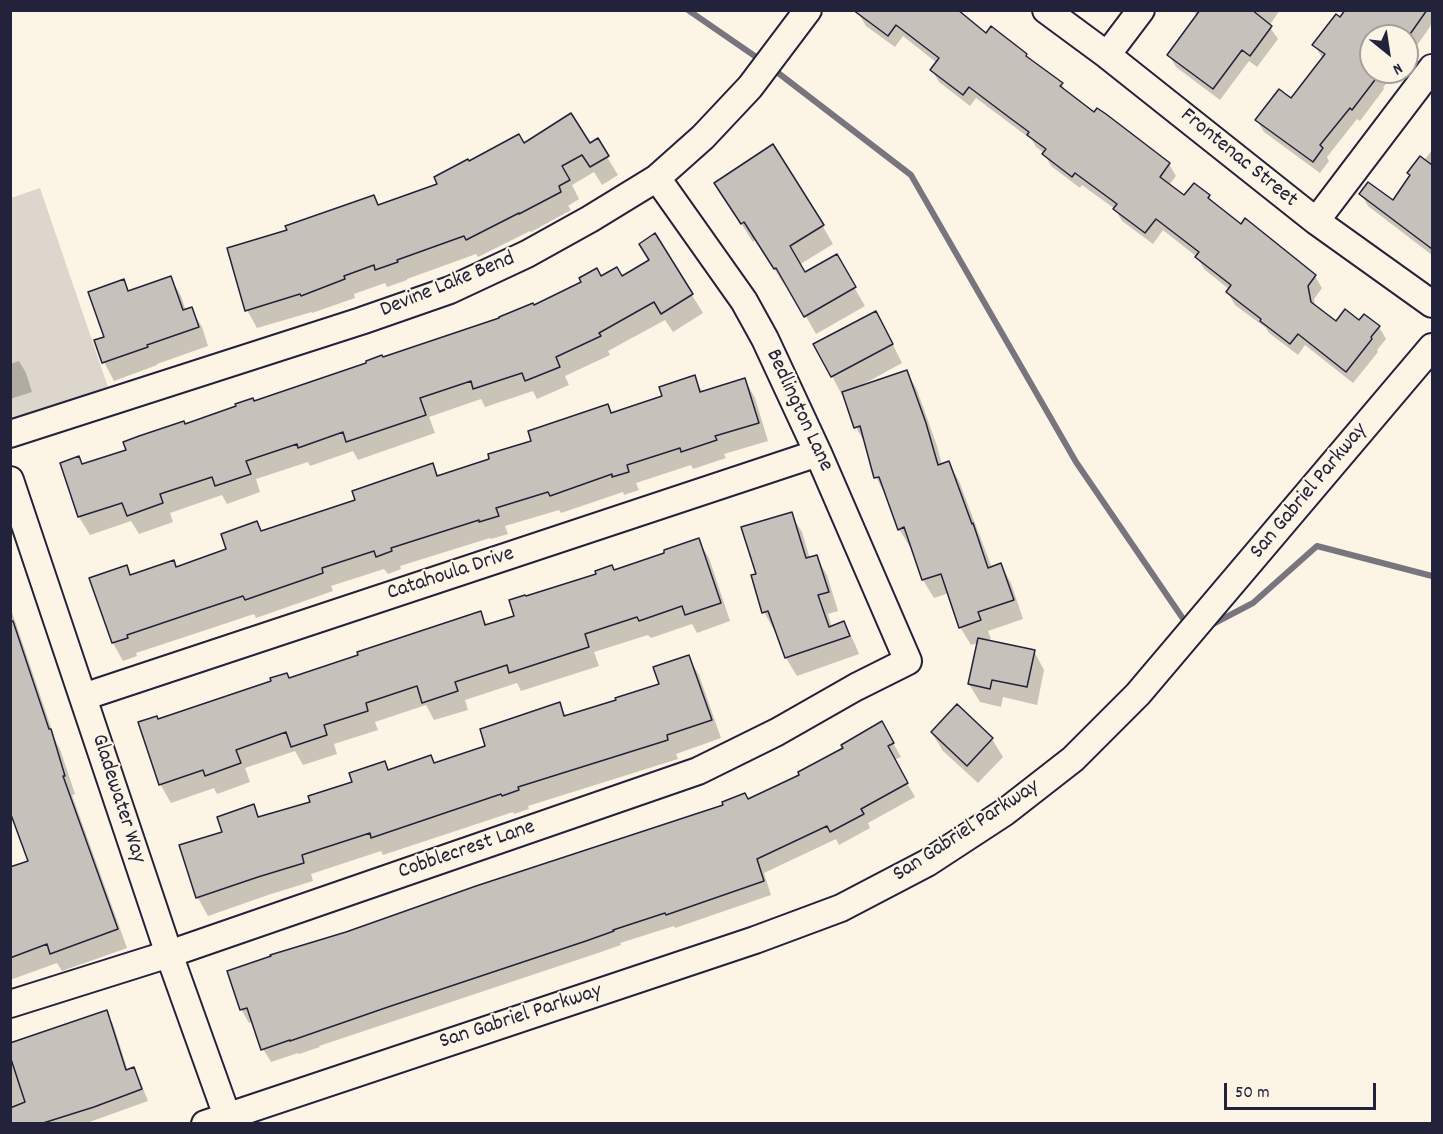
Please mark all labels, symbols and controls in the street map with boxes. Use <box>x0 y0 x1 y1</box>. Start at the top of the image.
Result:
north arrow <box>1359 24 1419 84</box>
text: N <box>1388 56 1406 80</box>
street label: Frontenac Street <box>1174 104 1302 214</box>
street label: Devine Lake Bend <box>377 247 519 325</box>
street label: Bedlington Lane <box>758 346 838 476</box>
street label: San Gabriel Parkway <box>1246 419 1374 565</box>
street label: Catahoula Drive <box>384 542 518 608</box>
street label: Gladewater Way <box>84 731 150 867</box>
street label: San Gabriel Parkway <box>889 775 1045 889</box>
street label: Cobblecrest Lane <box>395 815 539 887</box>
street label: San Gabriel Parkway <box>436 979 606 1057</box>
scale bar <box>1227 1071 1378 1109</box>
text: 50 m <box>1235 1081 1270 1106</box>

